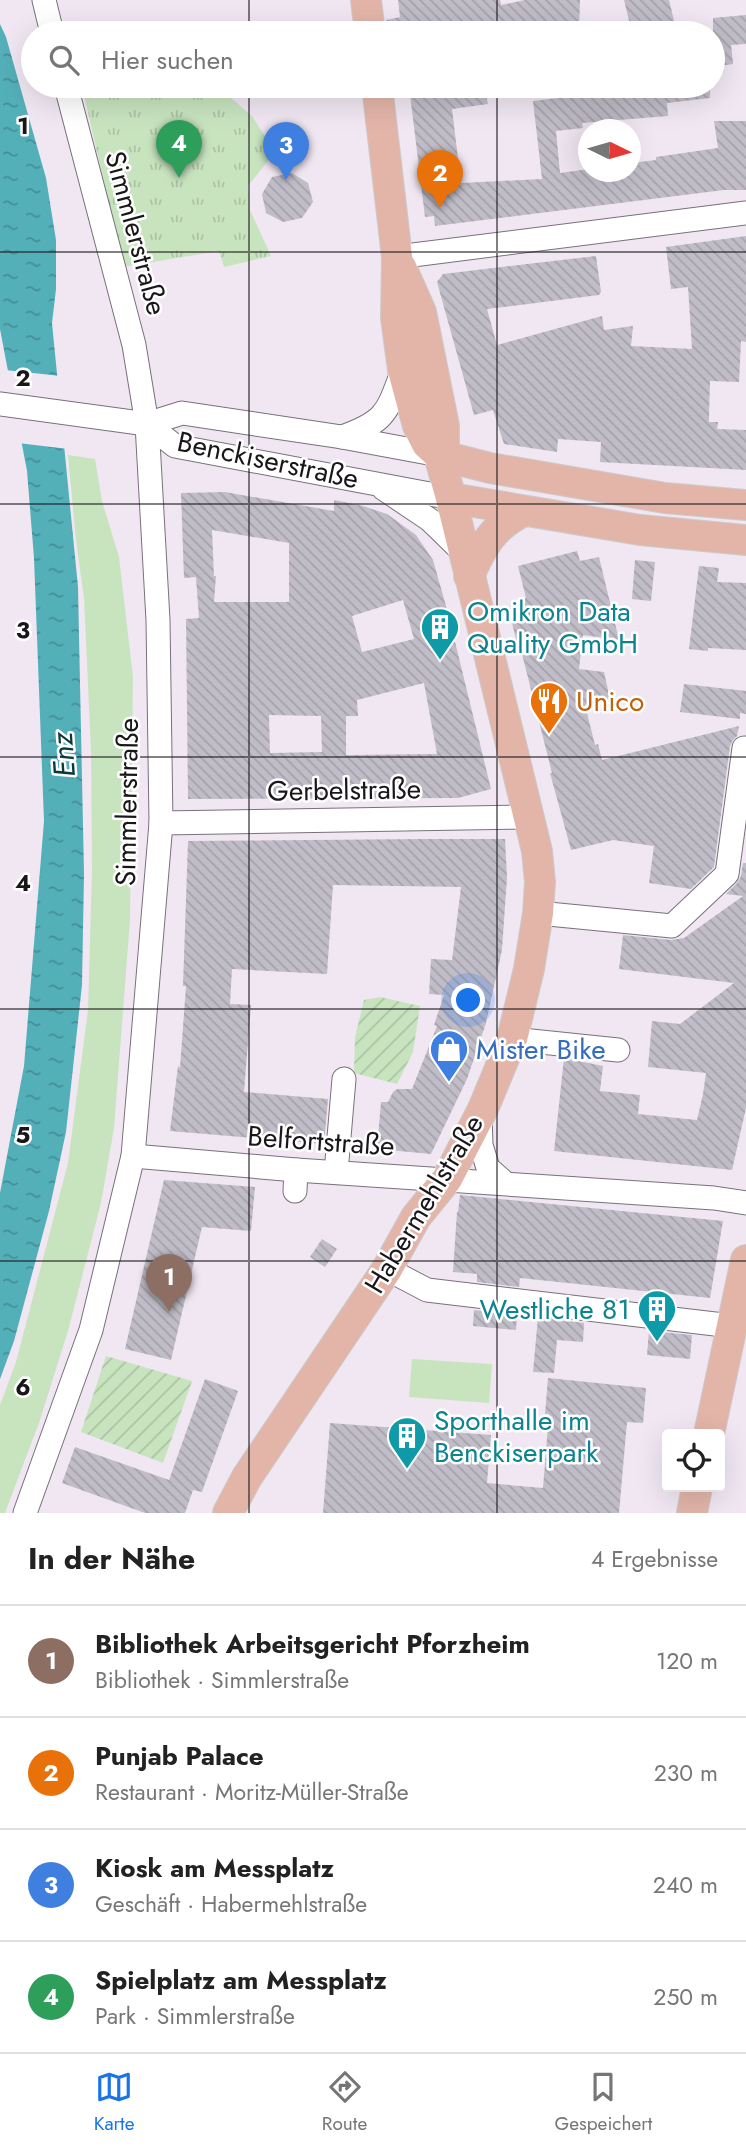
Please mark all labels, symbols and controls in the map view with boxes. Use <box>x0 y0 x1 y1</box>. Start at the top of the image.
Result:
search box <box>21 21 725 98</box>
icon: search <box>45 41 83 79</box>
text: Hier suchen <box>101 41 234 79</box>
text: 1 <box>17 109 29 143</box>
north arrow <box>578 119 641 182</box>
pin: 4 <box>156 120 202 178</box>
pin: 3 <box>263 122 309 180</box>
street label: Simmlerstraße <box>94 147 178 319</box>
pin: 2 <box>417 150 463 208</box>
text: 2 <box>15 361 31 395</box>
street label: Benckiserstraße <box>174 421 362 499</box>
place label: Omikron Data Quality GmbH <box>467 591 638 664</box>
building icon: Omikron Data Quality GmbH <box>419 606 461 661</box>
text: 3 <box>16 613 30 647</box>
restaurant icon: Unico <box>528 680 570 735</box>
place label: Unico <box>576 681 644 722</box>
street label: Simmlerstraße <box>105 718 149 886</box>
water label: Enz <box>40 730 86 779</box>
street label: Gerbelstraße <box>267 768 421 812</box>
text: 4 <box>15 866 31 900</box>
your location <box>451 983 485 1017</box>
shop icon: Mister Bike <box>428 1028 470 1083</box>
place label: Mister Bike <box>476 1029 606 1070</box>
street label: Habermehlstraße <box>354 1107 494 1301</box>
street label: Belfortstraße <box>246 1115 396 1167</box>
text: 5 <box>16 1118 30 1152</box>
pin: 1 <box>146 1254 192 1312</box>
building icon: Westliche 81 <box>636 1288 678 1343</box>
place label: Westliche 81 <box>480 1289 630 1330</box>
text: 6 <box>15 1370 31 1404</box>
place label: Sporthalle im Benckiserpark <box>434 1400 599 1473</box>
building icon: Sporthalle im Benckiserpark <box>386 1415 428 1470</box>
map controls <box>662 1429 725 1492</box>
button: locate <box>662 1429 725 1492</box>
text: In der Nähe <box>28 1537 195 1580</box>
text: 4 Ergebnisse <box>591 1542 718 1576</box>
text: Bibliothek Arbeitsgericht Pforzheim <box>95 1625 530 1663</box>
text: 1 <box>45 1644 57 1678</box>
text: 120 m <box>656 1644 718 1678</box>
text: Bibliothek · Simmlerstraße <box>95 1663 349 1697</box>
text: Punjab Palace <box>95 1737 264 1775</box>
text: 2 <box>43 1756 59 1790</box>
text: 230 m <box>654 1756 718 1790</box>
text: Restaurant · Moritz-Müller-Straße <box>95 1775 409 1809</box>
text: Kiosk am Messplatz <box>95 1849 334 1887</box>
text: 3 <box>44 1868 58 1902</box>
text: 240 m <box>653 1868 718 1902</box>
text: Geschäft · Habermehlstraße <box>95 1887 367 1921</box>
text: Spielplatz am Messplatz <box>95 1961 387 1999</box>
text: 4 <box>43 1980 59 2014</box>
text: 250 m <box>653 1980 718 2014</box>
text: Park · Simmlerstraße <box>95 1999 295 2033</box>
tab: Karte <box>94 2068 134 2137</box>
tab: Route <box>322 2068 367 2137</box>
tab: Gespeichert <box>555 2068 652 2137</box>

